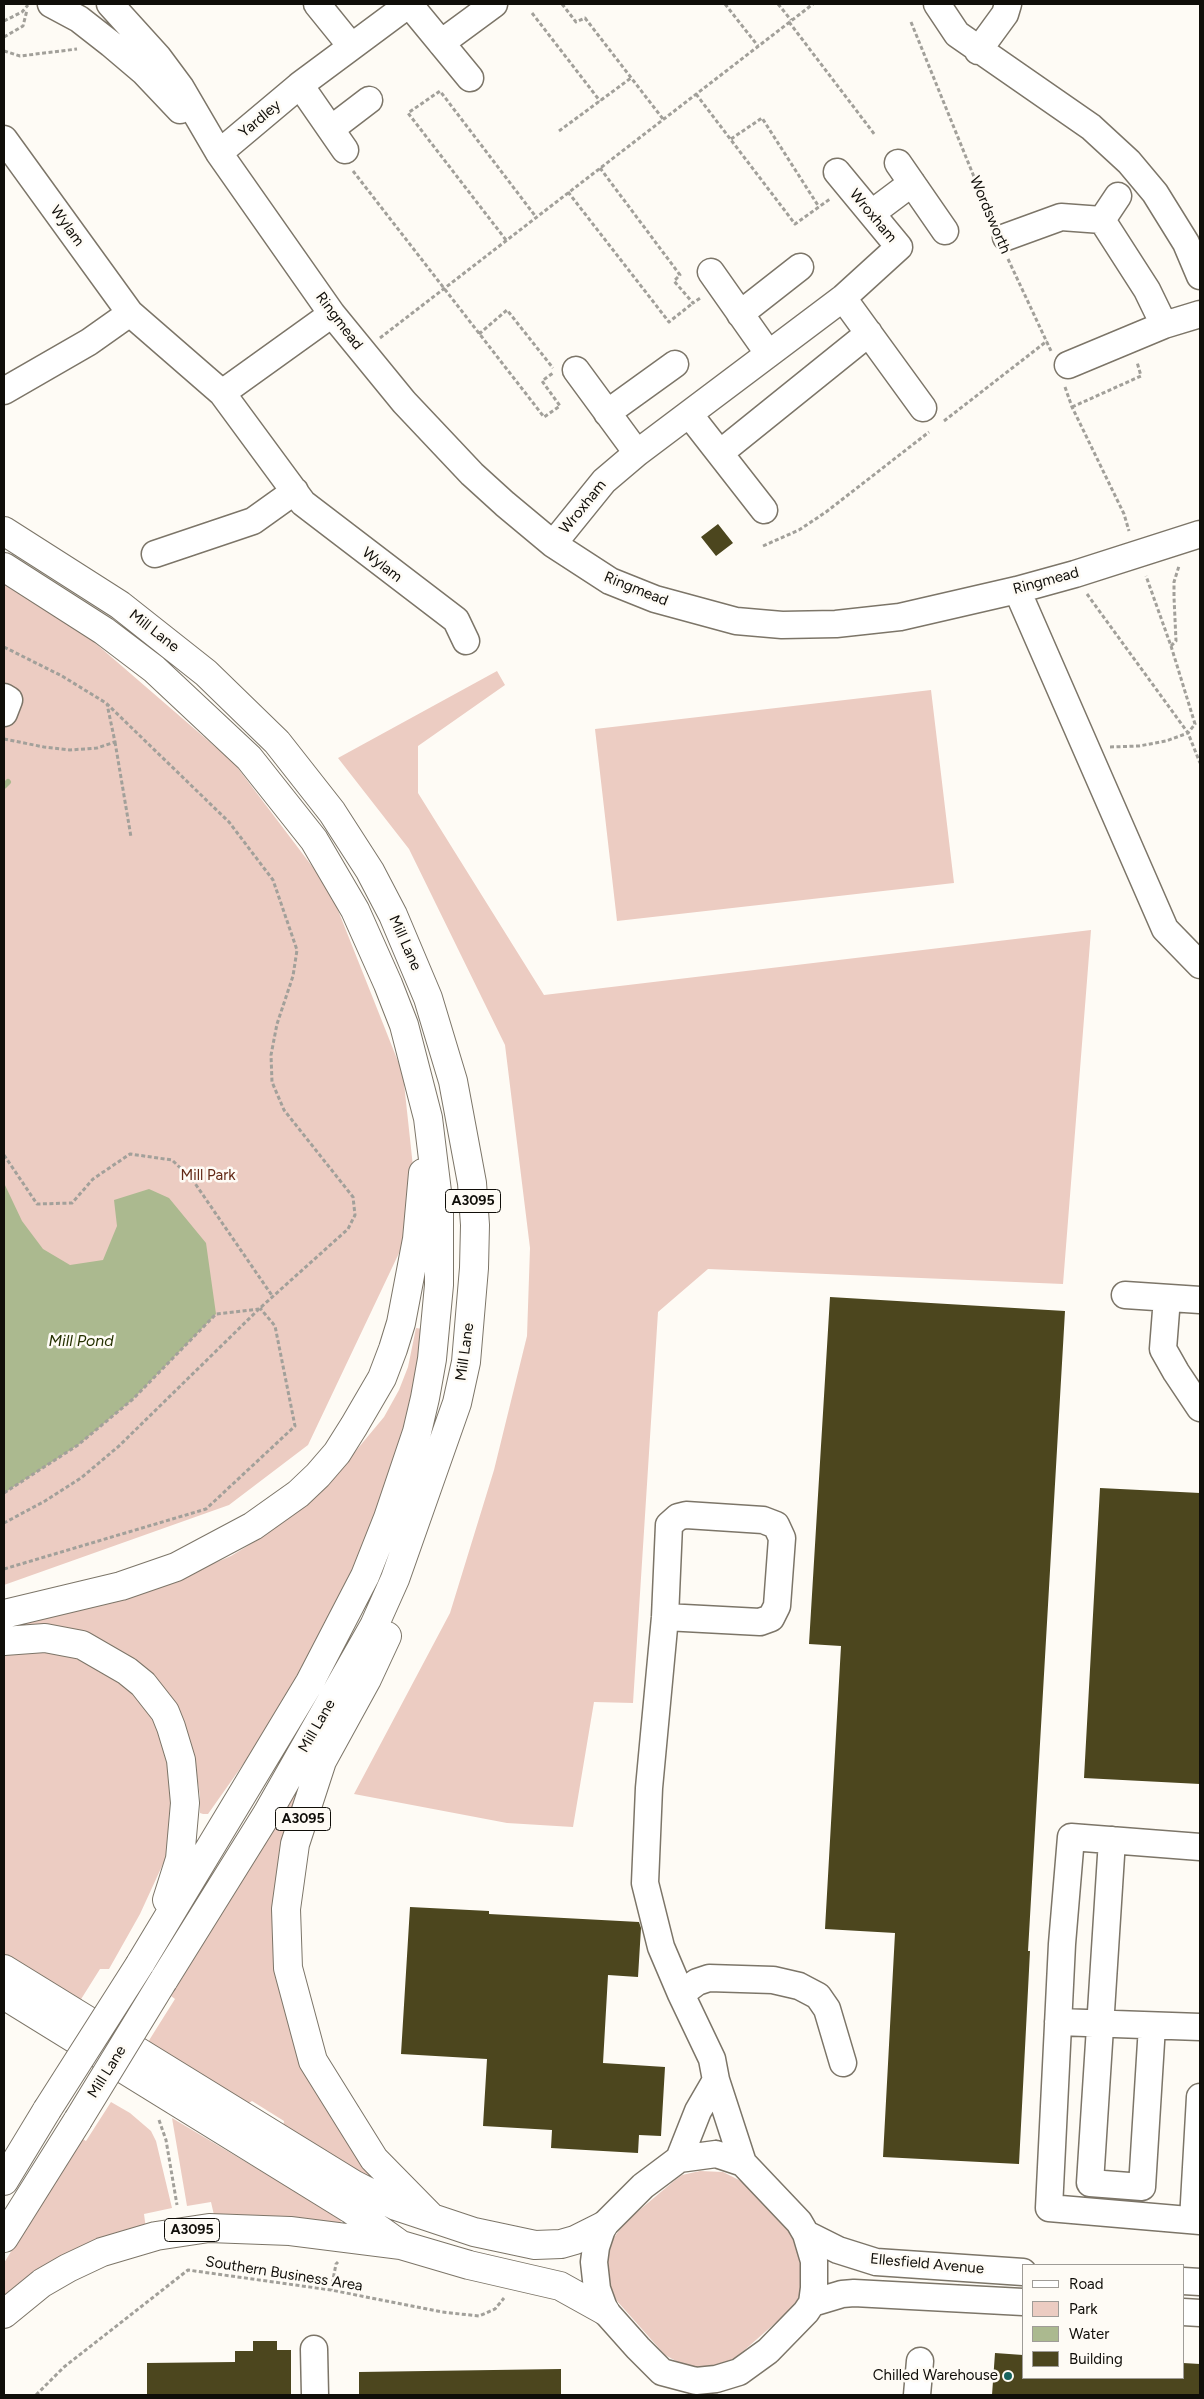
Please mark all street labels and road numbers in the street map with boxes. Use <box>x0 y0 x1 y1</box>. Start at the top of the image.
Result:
street label: Yardley <box>236 96 284 142</box>
street label: Wordsworth <box>966 173 1014 257</box>
street label: Wroxham <box>846 186 900 246</box>
street label: Wylam <box>46 202 88 250</box>
street label: Ringmead <box>312 289 366 353</box>
street label: Wroxham <box>556 476 610 538</box>
street label: Wylam <box>358 544 406 586</box>
street label: Ringmead <box>1011 564 1081 598</box>
street label: Ringmead <box>601 568 671 610</box>
street label: Mill Lane <box>125 606 183 656</box>
street label: Mill Lane <box>385 913 425 973</box>
road number: A3095 <box>446 1190 500 1212</box>
street label: Mill Lane <box>452 1322 478 1382</box>
street label: Mill Lane <box>295 1696 339 1756</box>
road number: A3095 <box>276 1808 330 1830</box>
street label: Mill Lane <box>84 2042 130 2102</box>
road number: A3095 <box>164 2218 220 2242</box>
street label: Ellesfield Avenue <box>869 2250 985 2278</box>
street label: Southern Business Area <box>204 2253 364 2295</box>

